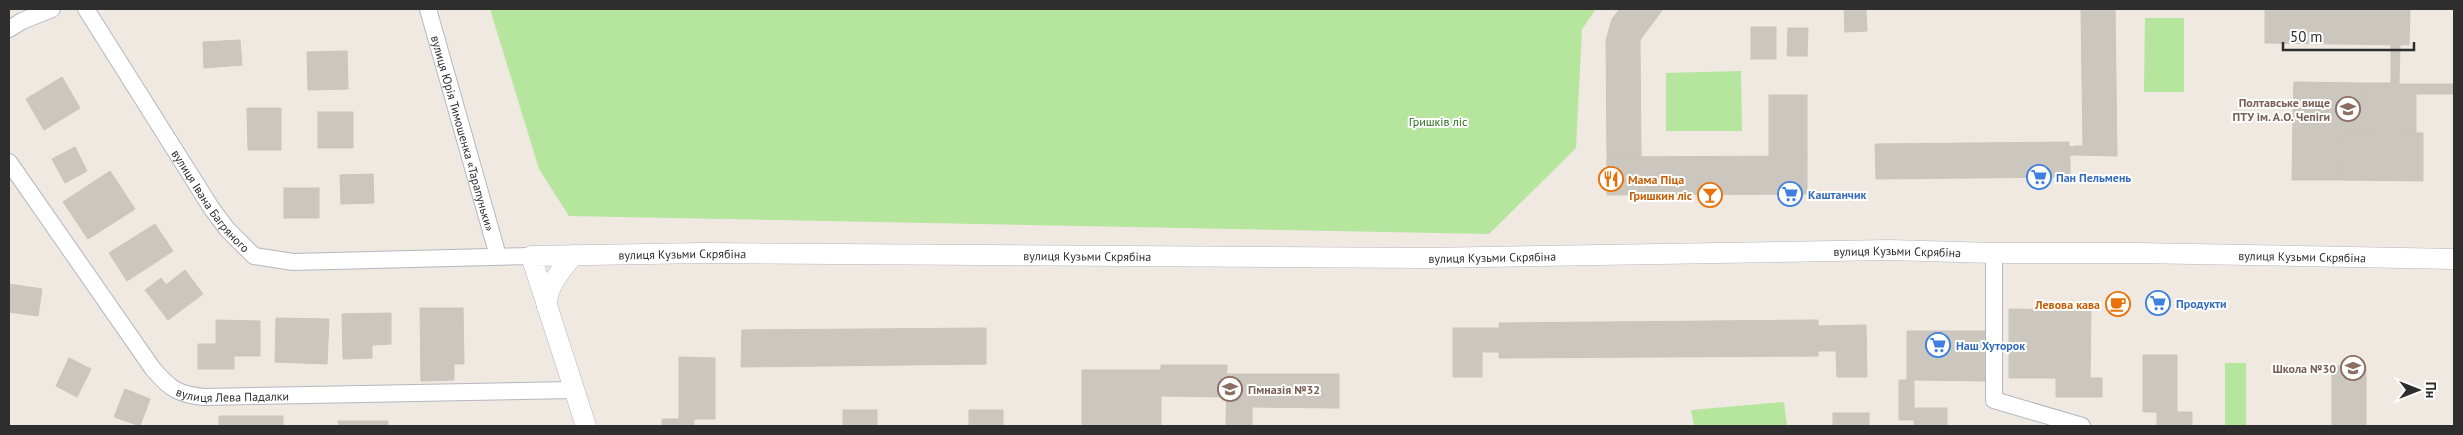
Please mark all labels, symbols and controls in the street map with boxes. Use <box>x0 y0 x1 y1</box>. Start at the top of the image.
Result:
scale bar <box>2283 20 2414 52</box>
text: 50 m <box>2290 27 2323 46</box>
street label: вулиця Юрія Тимошенка «Тарапуньки» <box>428 34 498 233</box>
place label: Полтавське вище ПТУ ім. А.О. Чепіги <box>2233 95 2330 124</box>
school or university icon: Полтавське вище ПТУ ім. А.О. Чепіги <box>2335 96 2361 122</box>
park label: Гришків ліс <box>1409 114 1468 129</box>
street label: вулиця Івана Багряного <box>169 147 253 255</box>
supermarket icon: Пан Пельмень <box>2026 164 2052 190</box>
restaurant icon: Мама Піца <box>1598 166 1624 192</box>
place label: Пан Пельмень <box>2056 170 2131 185</box>
place label: Мама Піца <box>1628 172 1684 187</box>
supermarket icon: Каштанчик <box>1777 181 1803 207</box>
bar icon: Гришкин ліс <box>1697 182 1723 208</box>
place label: Каштанчик <box>1808 187 1866 202</box>
place label: Гришкин ліс <box>1629 188 1692 203</box>
street label: вулиця Кузьми Скрябіна <box>1833 242 1961 260</box>
street label: вулиця Кузьми Скрябіна <box>618 245 746 262</box>
street label: вулиця Кузьми Скрябіна <box>2238 247 2366 265</box>
street label: вулиця Кузьми Скрябіна <box>1023 248 1151 264</box>
street label: вулиця Кузьми Скрябіна <box>1428 248 1556 265</box>
supermarket icon: Продукти <box>2145 290 2171 316</box>
cafe icon: Левова кава <box>2105 291 2131 317</box>
place label: Продукти <box>2176 296 2227 311</box>
place label: Левова кава <box>2034 297 2100 312</box>
supermarket icon: Наш Хуторок <box>1925 332 1951 358</box>
place label: Наш Хуторок <box>1956 338 2025 353</box>
school or university icon: Школа №30 <box>2340 355 2366 381</box>
place label: Школа №30 <box>2272 361 2336 376</box>
north arrow <box>2393 365 2443 415</box>
school or university icon: Гімназія №32 <box>1217 376 1243 402</box>
place label: Гімназія №32 <box>1248 382 1320 397</box>
text: Пн <box>2422 382 2440 398</box>
street label: вулиця Лева Падалки <box>174 384 289 405</box>

